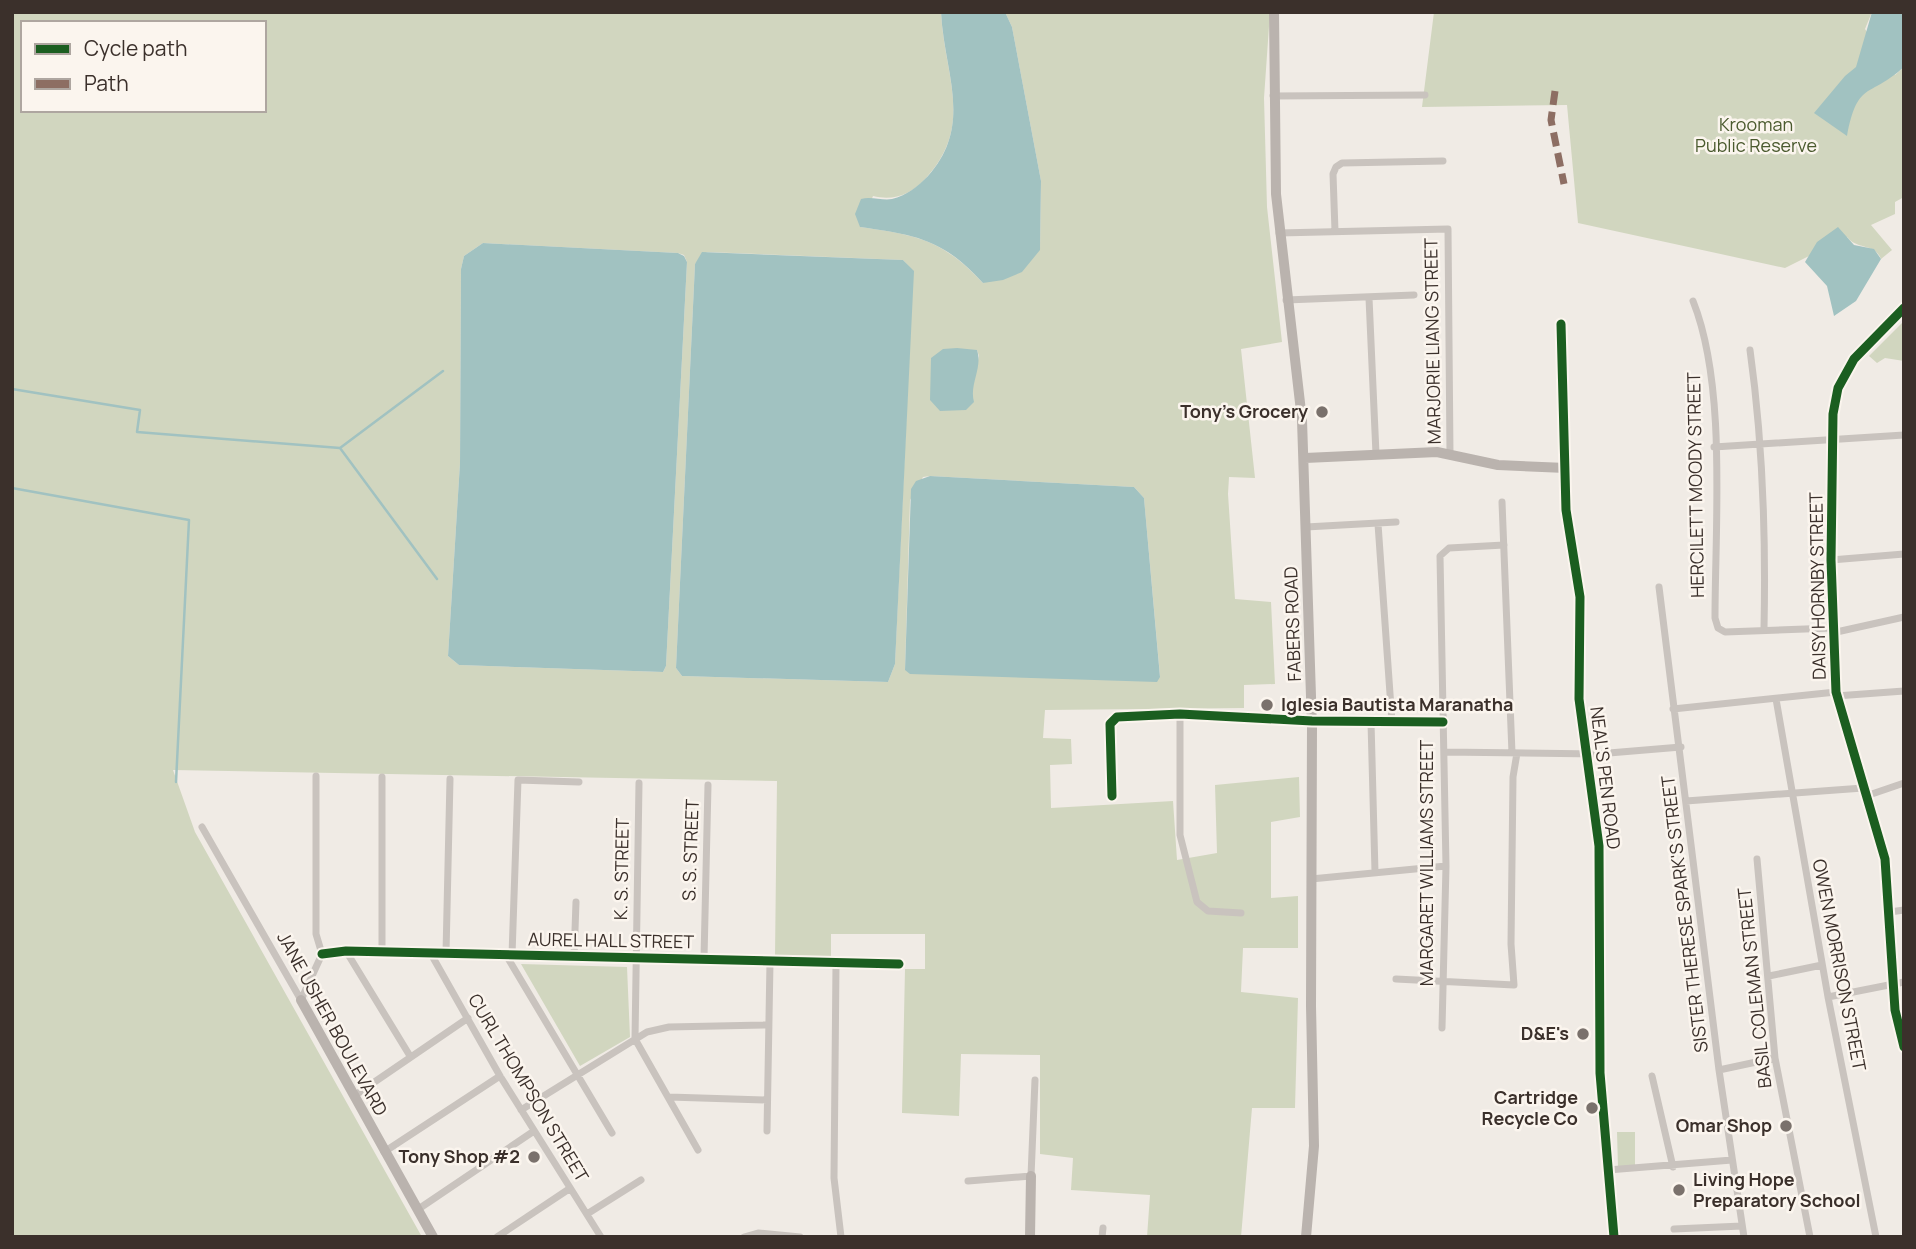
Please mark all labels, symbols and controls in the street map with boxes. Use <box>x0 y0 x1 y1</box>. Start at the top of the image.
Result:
legend <box>21 21 266 112</box>
text: Cycle path <box>84 34 187 62</box>
text: Path <box>84 69 129 97</box>
park label: Krooman Public Reserve <box>1695 112 1817 157</box>
street label: MARJORIE LIANG STREET <box>1418 237 1446 444</box>
street label: HERCILETT MOODY STREET <box>1681 372 1709 598</box>
place label: Tony's Grocery <box>1180 399 1308 423</box>
marker: Tony's Grocery <box>1314 404 1330 420</box>
street label: DAISY HORNBY STREET <box>1803 492 1831 680</box>
street label: FABERS ROAD <box>1278 566 1306 682</box>
place label: Iglesia Bautista Maranatha <box>1281 692 1513 716</box>
marker: Iglesia Bautista Maranatha <box>1259 697 1275 713</box>
street label: NEAL'S PEN ROAD <box>1585 705 1627 851</box>
street label: MARGARET WILLIAMS STREET <box>1414 740 1438 986</box>
street label: SISTER THERESE SPARK'S STREET <box>1655 774 1713 1054</box>
street label: S. S. STREET <box>676 798 704 901</box>
street label: K. S. STREET <box>608 817 634 920</box>
street label: OWEN MORRISON STREET <box>1808 857 1872 1073</box>
street label: BASIL COLEMAN STREET <box>1732 886 1776 1090</box>
street label: JANE USHER BOULEVARD <box>272 927 394 1120</box>
street label: AUREL HALL STREET <box>528 927 695 953</box>
street label: CURL THOMPSON STREET <box>463 989 595 1186</box>
place label: D&E's <box>1521 1021 1569 1045</box>
marker: D&E's <box>1575 1026 1591 1042</box>
place label: Cartridge Recycle Co <box>1482 1085 1578 1130</box>
marker: Cartridge Recycle Co <box>1584 1100 1600 1116</box>
place label: Omar Shop <box>1676 1113 1772 1137</box>
marker: Omar Shop <box>1778 1118 1794 1134</box>
place label: Tony Shop #2 <box>398 1144 520 1168</box>
marker: Tony Shop #2 <box>526 1149 542 1165</box>
place label: Living Hope Preparatory School <box>1693 1167 1861 1212</box>
marker: Living Hope Preparatory School <box>1671 1182 1687 1198</box>

